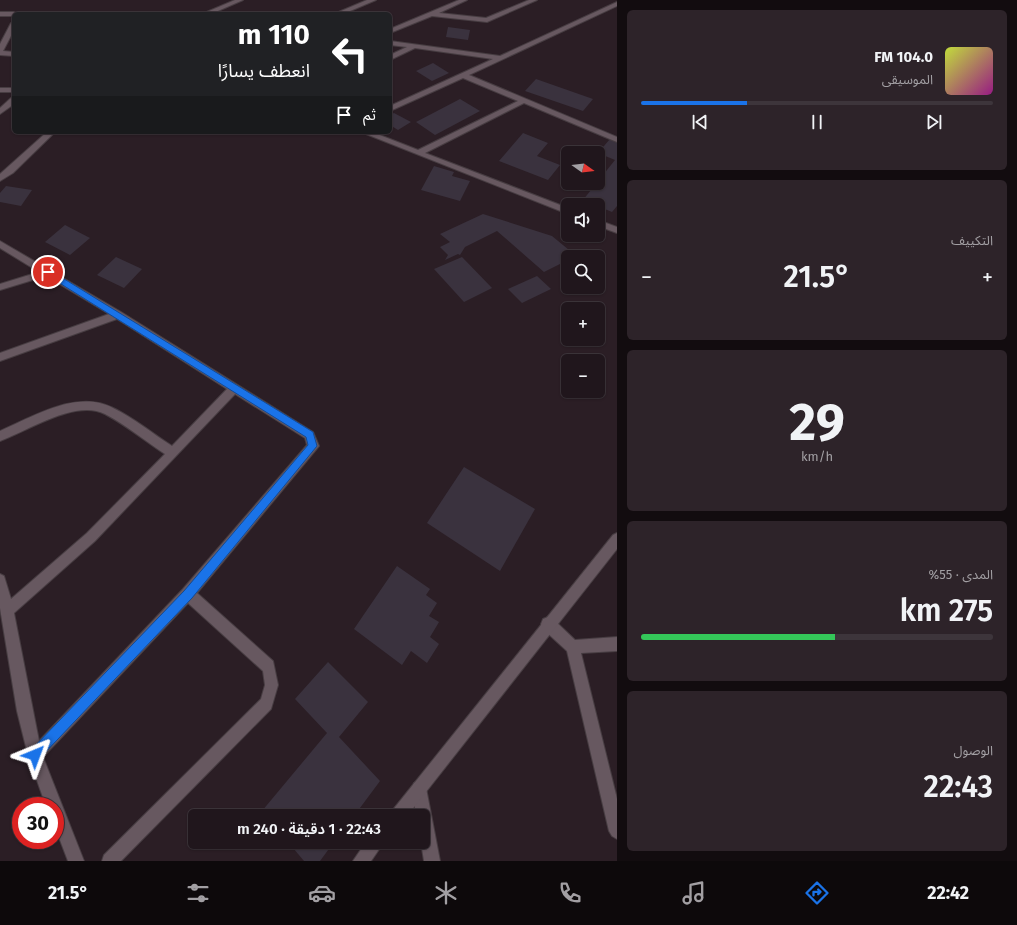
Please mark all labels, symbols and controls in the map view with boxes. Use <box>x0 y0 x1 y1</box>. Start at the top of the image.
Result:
text: 110 m <box>238 18 310 51</box>
icon: left <box>324 28 376 80</box>
text: 104.0 FM <box>874 48 933 66</box>
text: انعطف يسارًا <box>218 60 310 82</box>
text: الموسيقى <box>882 72 933 87</box>
icon: arrive <box>333 104 355 126</box>
text: ثم <box>363 106 376 124</box>
icon: previous <box>689 111 711 133</box>
icon: pause <box>806 111 828 133</box>
icon: next <box>923 111 945 133</box>
north arrow <box>561 146 605 190</box>
map controls <box>561 146 605 398</box>
button: sound <box>561 198 605 242</box>
text: التكييف <box>951 233 993 248</box>
button: search <box>561 250 605 294</box>
pin <box>31 255 65 289</box>
text: 21.5° <box>784 259 851 295</box>
icon: arrive <box>37 261 59 283</box>
text: − <box>641 264 652 291</box>
text: + <box>982 264 993 291</box>
button: + <box>561 302 605 346</box>
button: − <box>561 354 605 398</box>
text: 29 <box>789 391 845 454</box>
text: km/h <box>801 449 833 464</box>
text: المدى · 55% <box>928 567 993 582</box>
text: 275 km <box>900 593 993 629</box>
position arrow <box>14 734 56 776</box>
text: الوصول <box>953 743 993 758</box>
text: 22:43 <box>924 769 993 805</box>
speed limit sign: 30 <box>12 797 64 849</box>
text: 22:43 · 1 دقيقة · 240 m <box>237 820 381 838</box>
icon: filters <box>184 879 212 907</box>
icon: car <box>308 879 336 907</box>
icon: climate <box>432 879 460 907</box>
icon: phone <box>556 879 584 907</box>
icon: music <box>680 879 708 907</box>
icon: directions <box>803 879 831 907</box>
text: 21.5° <box>48 882 89 904</box>
text: 22:42 <box>927 882 969 904</box>

